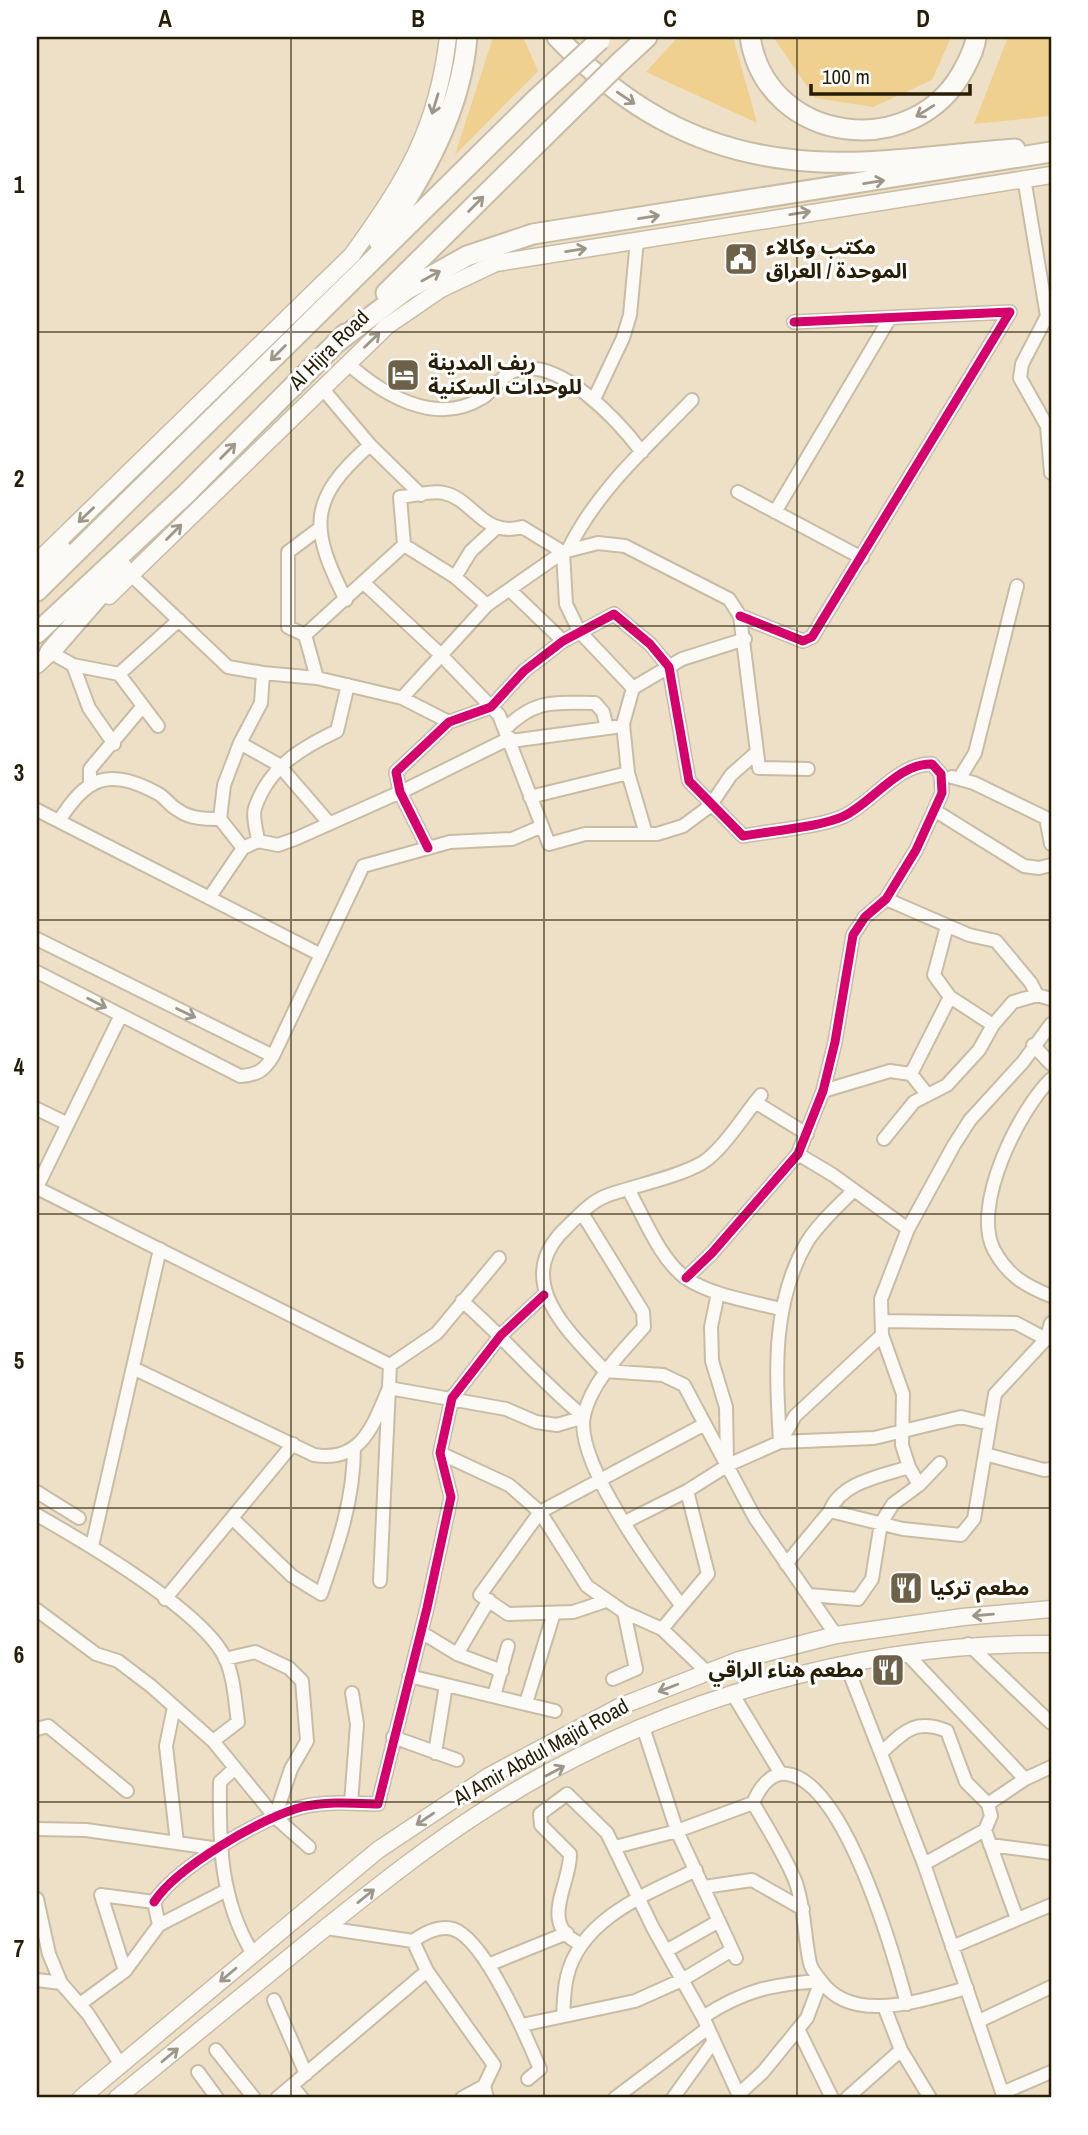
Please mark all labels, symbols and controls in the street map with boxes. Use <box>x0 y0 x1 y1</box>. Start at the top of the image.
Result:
text: A <box>158 3 172 34</box>
text: B <box>411 3 425 34</box>
text: C <box>663 3 677 34</box>
text: D <box>916 3 930 34</box>
scale bar <box>811 52 971 96</box>
text: 100 m <box>822 62 870 91</box>
one-way arrow <box>616 91 635 105</box>
one-way arrow <box>428 92 441 114</box>
one-way arrow <box>916 103 935 118</box>
text: 1 <box>14 169 25 200</box>
one-way arrow <box>862 175 885 188</box>
one-way arrow <box>467 196 484 213</box>
one-way arrow <box>788 206 811 219</box>
one-way arrow <box>637 210 660 223</box>
place label: مكتب وكالاء الموحدة / العراق <box>766 232 907 285</box>
public building icon: مكتب وكالاء الموحدة / العراق <box>722 240 760 278</box>
one-way arrow <box>564 243 587 256</box>
one-way arrow <box>421 269 441 283</box>
street label: Al Hijra Road <box>281 303 375 397</box>
one-way arrow <box>363 331 380 348</box>
one-way arrow <box>270 344 287 361</box>
place label: ريف المدينة للوحدات السكنية <box>428 348 582 401</box>
hotel icon: ريف المدينة للوحدات السكنية <box>384 356 422 394</box>
one-way arrow <box>220 443 237 460</box>
text: 2 <box>14 463 24 494</box>
one-way arrow <box>78 506 95 523</box>
one-way arrow <box>165 524 182 541</box>
text: 3 <box>14 757 24 788</box>
one-way arrow <box>86 997 107 1010</box>
one-way arrow <box>175 1006 196 1020</box>
text: 4 <box>14 1051 25 1082</box>
text: 5 <box>14 1345 24 1376</box>
restaurant icon: مطعم تركيا <box>887 1569 925 1607</box>
place label: مطعم تركيا <box>930 1573 1029 1603</box>
one-way arrow <box>972 1609 995 1622</box>
text: 6 <box>14 1639 24 1670</box>
restaurant icon: مطعم هناء الراقي <box>869 1651 907 1689</box>
place label: مطعم هناء الراقي <box>709 1655 864 1687</box>
one-way arrow <box>657 1683 679 1695</box>
street label: Al Amir Abdul Majid Road <box>447 1691 634 1812</box>
one-way arrow <box>544 1763 565 1777</box>
one-way arrow <box>416 1811 435 1826</box>
one-way arrow <box>356 1888 374 1904</box>
text: 7 <box>14 1933 24 1964</box>
one-way arrow <box>219 1967 237 1983</box>
one-way arrow <box>161 2047 179 2063</box>

